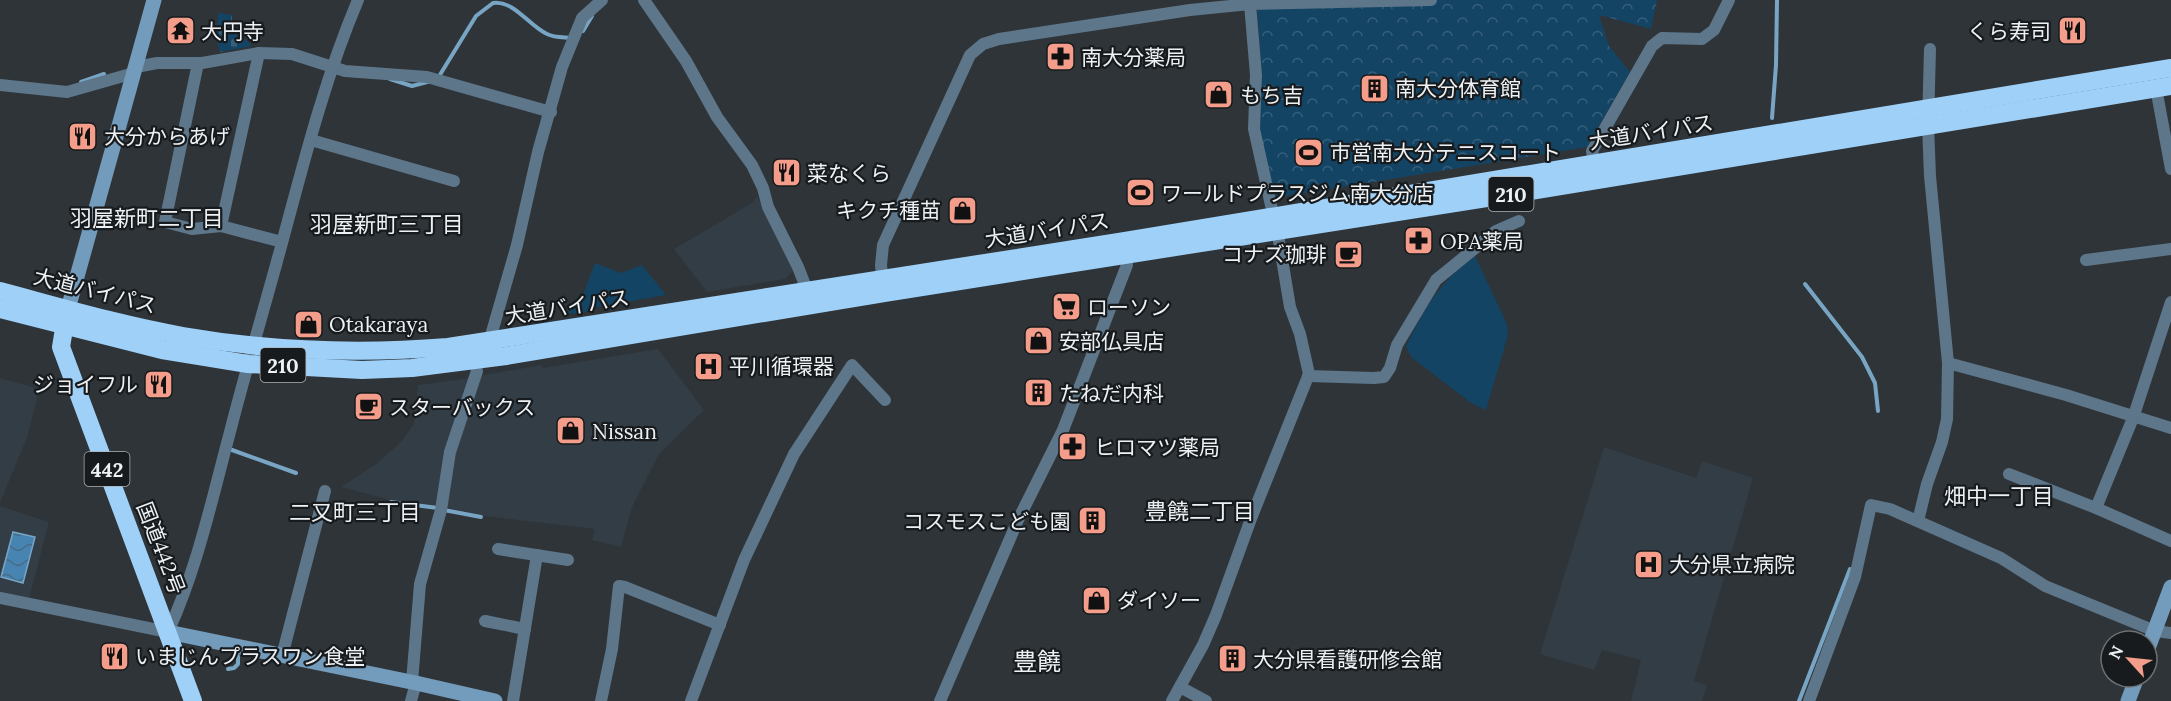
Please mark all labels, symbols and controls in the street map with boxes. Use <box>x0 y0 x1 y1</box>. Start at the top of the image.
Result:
temple icon: 大円寺 <box>164 15 196 47</box>
restaurant icon: くら寿司 <box>2056 15 2088 47</box>
place label: 大円寺 <box>201 18 264 45</box>
place label: くら寿司 <box>1967 18 2051 45</box>
pharmacy icon: 南大分薬局 <box>1044 41 1076 73</box>
place label: 南大分薬局 <box>1081 44 1186 71</box>
building icon: 南大分体育館 <box>1358 72 1390 104</box>
place label: 南大分体育館 <box>1395 75 1521 102</box>
shop icon: もち吉 <box>1203 79 1235 111</box>
place label: もち吉 <box>1240 82 1303 109</box>
street label: 大道バイパス <box>1587 109 1715 155</box>
restaurant icon: 大分からあげ <box>67 120 99 152</box>
place label: 大分からあげ <box>104 123 230 150</box>
sports icon: 市営南大分テニスコート <box>1293 136 1325 168</box>
place label: 市営南大分テニスコート <box>1330 139 1561 166</box>
restaurant icon: 菜なくら <box>770 157 802 189</box>
place label: 菜なくら <box>807 160 891 187</box>
sports icon: ワールドプラスジム南大分店 <box>1124 177 1156 209</box>
road number: 210 <box>1488 177 1534 211</box>
place label: ワールドプラスジム南大分店 <box>1161 180 1434 207</box>
shop icon: キクチ種苗 <box>946 194 978 226</box>
place label: キクチ種苗 <box>836 197 941 224</box>
district label: 羽屋新町二丁目 <box>70 204 224 232</box>
street label: 大道バイパス <box>983 207 1111 253</box>
district label: 羽屋新町三丁目 <box>310 210 464 238</box>
pharmacy icon: OPA薬局 <box>1403 225 1435 257</box>
place label: OPA薬局 <box>1440 228 1524 255</box>
cafe icon: コナズ珈琲 <box>1332 238 1364 270</box>
place label: コナズ珈琲 <box>1222 241 1327 268</box>
street label: 大道バイパス <box>31 263 159 319</box>
street label: 大道バイパス <box>503 284 631 330</box>
supermarket icon: ローソン <box>1050 291 1082 323</box>
place label: ローソン <box>1087 294 1171 321</box>
shop icon: Otakaraya <box>292 308 324 340</box>
place label: Otakaraya <box>329 311 428 338</box>
shop icon: 安部仏具店 <box>1022 325 1054 357</box>
place label: 安部仏具店 <box>1059 328 1164 355</box>
road number: 210 <box>260 348 306 382</box>
hospital icon: 平川循環器 <box>692 350 724 382</box>
place label: 平川循環器 <box>729 353 834 380</box>
restaurant icon: ジョイフル <box>143 368 175 400</box>
place label: ジョイフル <box>33 371 138 398</box>
building icon: たねだ内科 <box>1022 377 1054 409</box>
place label: たねだ内科 <box>1059 380 1164 407</box>
cafe icon: スターバックス <box>352 391 384 423</box>
place label: スターバックス <box>389 394 535 421</box>
shop icon: Nissan <box>555 415 587 447</box>
place label: Nissan <box>592 418 657 445</box>
pharmacy icon: ヒロマツ薬局 <box>1057 431 1089 463</box>
place label: ヒロマツ薬局 <box>1094 434 1220 461</box>
road number: 442 <box>84 452 130 486</box>
district label: 畑中一丁目 <box>1944 482 2054 510</box>
district label: 豊饒二丁目 <box>1145 497 1255 525</box>
street label: 国道442号 <box>131 498 191 598</box>
district label: 二又町三丁目 <box>289 498 421 526</box>
building icon: コスモスこども園 <box>1076 505 1108 537</box>
place label: コスモスこども園 <box>903 508 1071 535</box>
hospital icon: 大分県立病院 <box>1632 548 1664 580</box>
place label: 大分県立病院 <box>1669 551 1795 578</box>
shop icon: ダイソー <box>1080 584 1112 616</box>
place label: ダイソー <box>1117 587 1201 614</box>
north arrow <box>2099 629 2159 689</box>
restaurant icon: いまじんプラスワン食堂 <box>98 640 130 672</box>
text: N <box>2104 642 2127 662</box>
place label: いまじんプラスワン食堂 <box>135 643 366 670</box>
building icon: 大分県看護研修会館 <box>1216 643 1248 675</box>
district label: 豊饒 <box>1013 646 1061 677</box>
place label: 大分県看護研修会館 <box>1253 646 1442 673</box>

